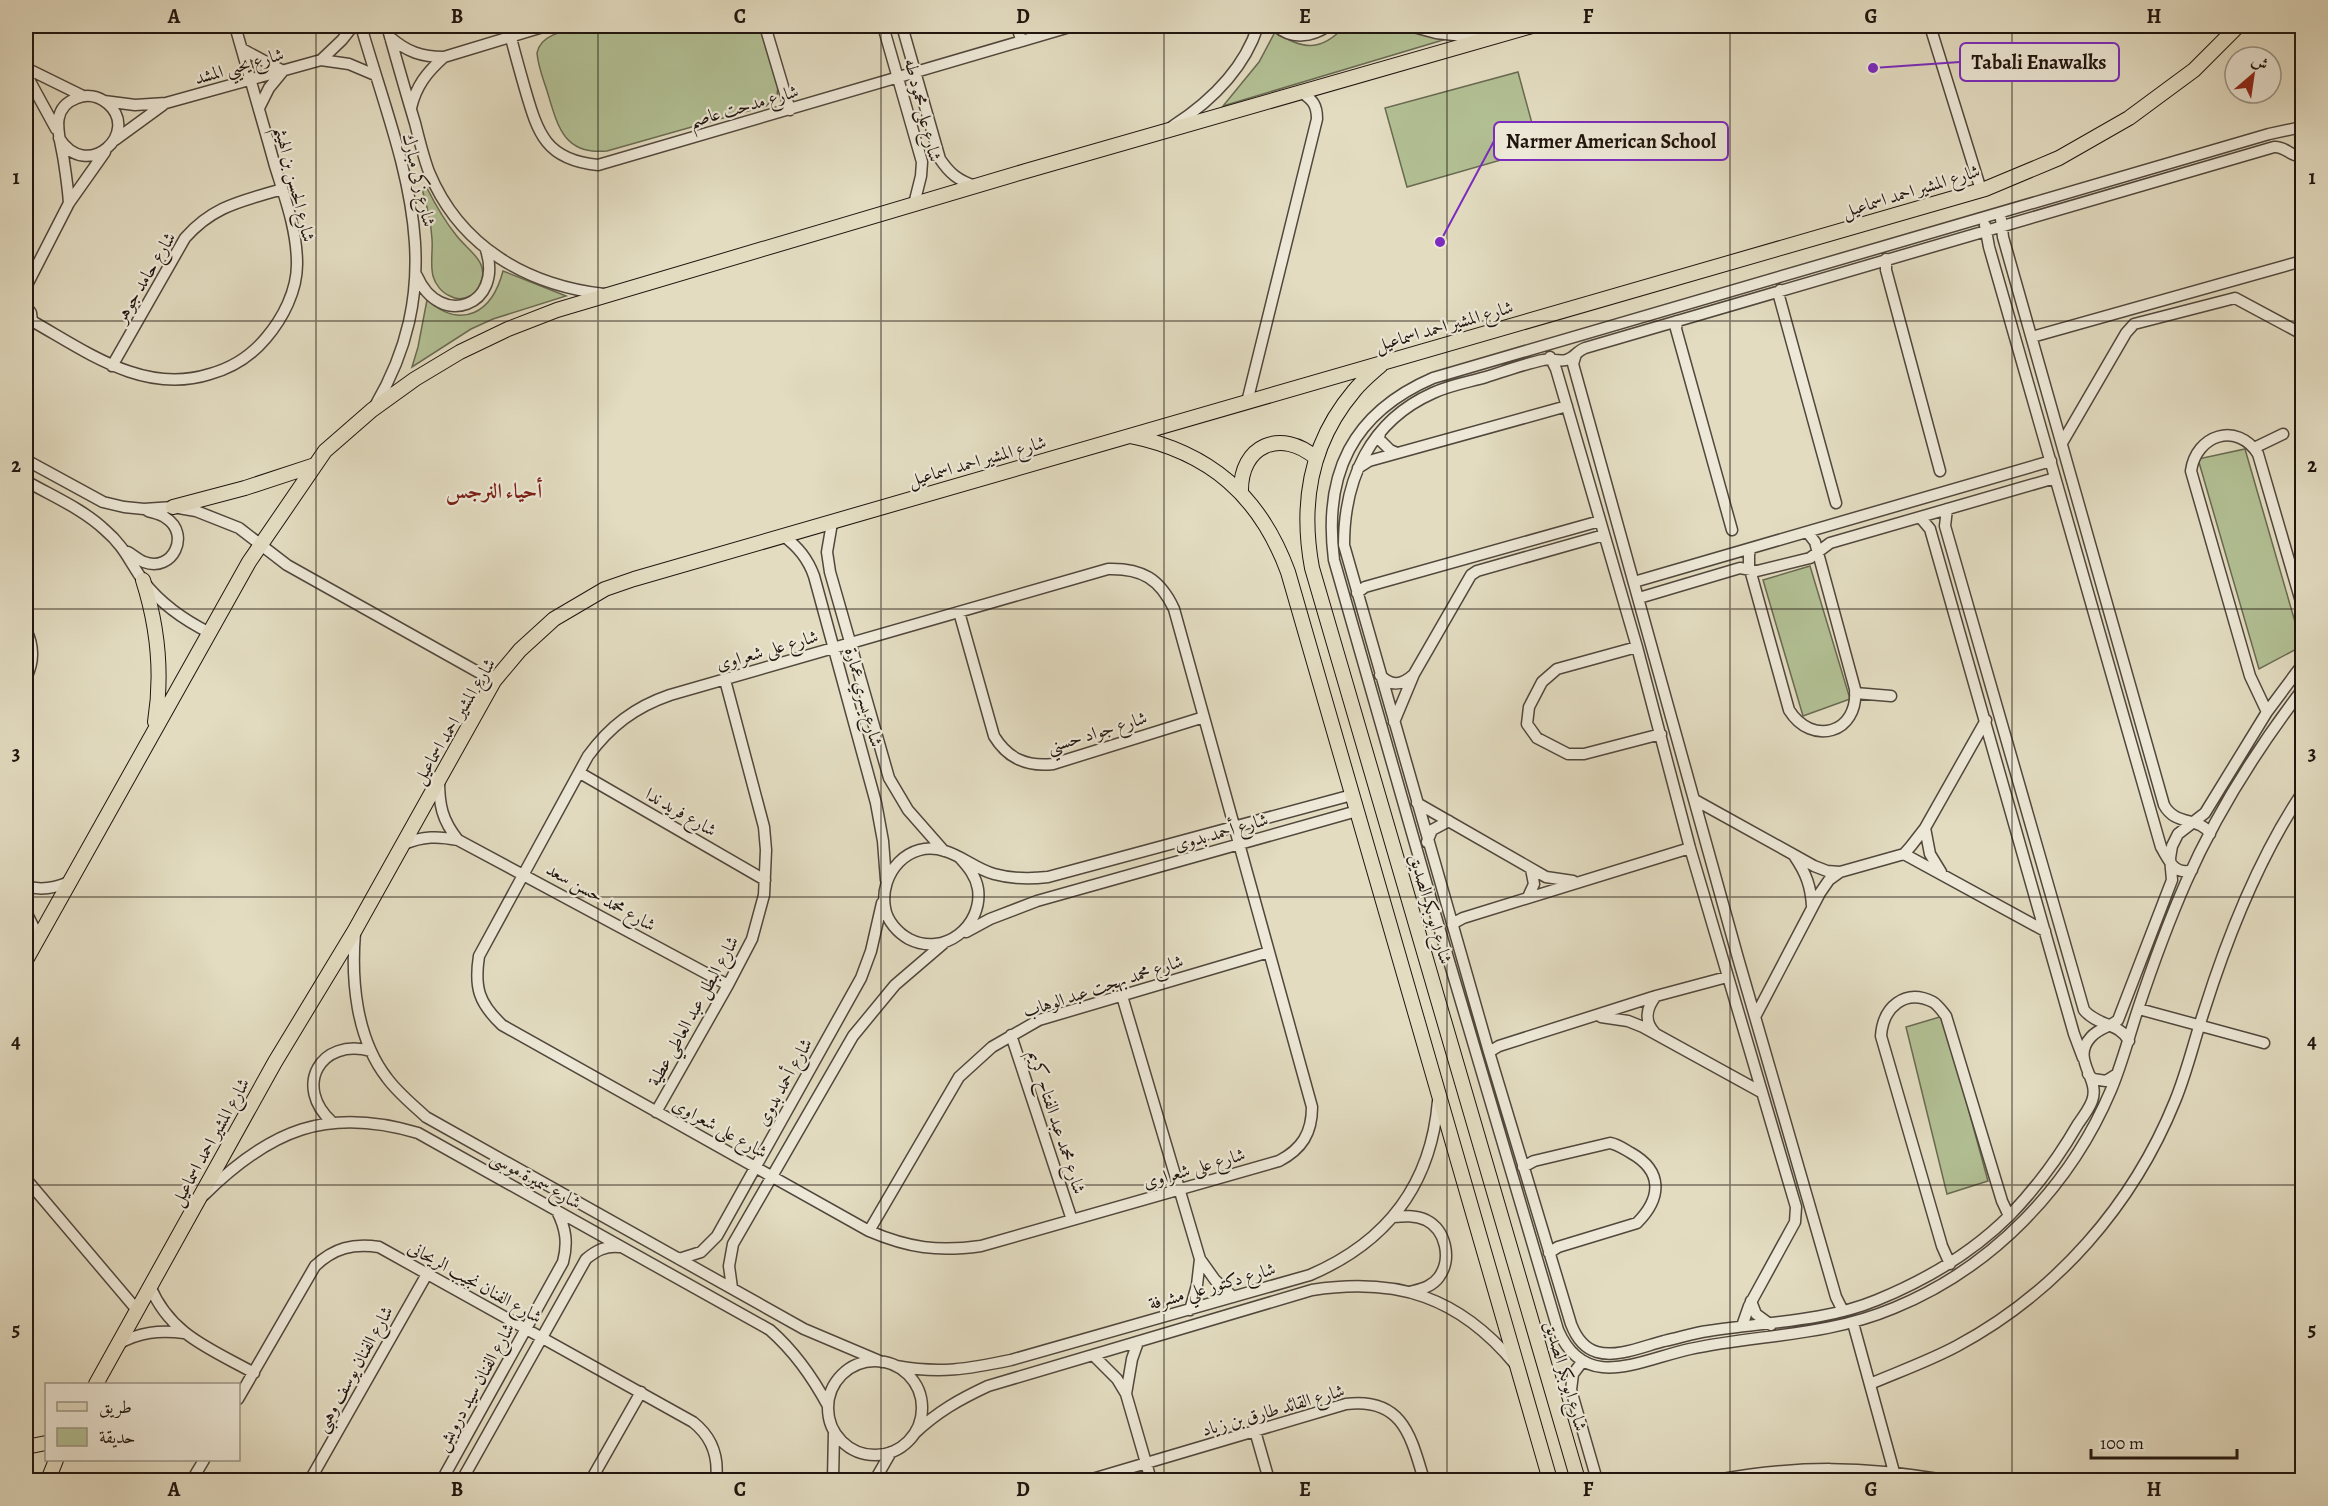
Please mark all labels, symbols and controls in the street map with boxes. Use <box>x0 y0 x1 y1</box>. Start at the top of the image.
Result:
text: A <box>167 3 181 30</box>
text: B <box>451 3 463 30</box>
text: C <box>734 3 746 30</box>
text: D <box>1016 3 1030 30</box>
text: E <box>1299 3 1311 30</box>
text: F <box>1583 3 1594 30</box>
text: G <box>1864 3 1878 30</box>
text: H <box>2147 3 2162 30</box>
street label: شارع يحيي المشد <box>191 42 288 95</box>
callout: Tabali Enawalks <box>1960 43 2119 81</box>
north arrow <box>2223 45 2283 105</box>
text: Tabali Enawalks <box>1972 49 2106 76</box>
text: ش <box>2248 49 2272 76</box>
street label: شارع على محمود طه <box>896 56 947 165</box>
street label: شارع مدحت عاصم <box>687 79 803 139</box>
callout: Narmer American School <box>1494 122 1728 160</box>
street label: شارع الحسن بن الهيثم <box>263 124 321 246</box>
text: Narmer American School <box>1506 128 1717 155</box>
street label: شارع زكى مبارك <box>394 131 441 230</box>
street label: شارع المشير احمد اسماعيل <box>1839 159 1984 226</box>
text: 1 <box>12 164 20 191</box>
text: 1 <box>2308 164 2316 191</box>
street label: شارع حامد جوهر <box>108 227 184 330</box>
street label: شارع المشير احمد اسماعيل <box>1372 295 1517 360</box>
street label: شارع المشير احمد اسماعيل <box>905 430 1050 495</box>
text: 2 <box>11 452 21 479</box>
text: 2 <box>2307 452 2317 479</box>
district label: أحياء النرجس <box>446 477 542 505</box>
street label: شارع على شعراوى <box>713 624 822 679</box>
street label: شارع يسري عمارة <box>836 645 889 750</box>
street label: شارع المشير احمد اسماعيل <box>407 654 504 790</box>
street label: شارع جواد حسني <box>1044 705 1151 763</box>
text: 3 <box>12 740 20 767</box>
text: 3 <box>2308 740 2316 767</box>
street label: شارع فريد ندا <box>639 782 721 845</box>
street label: شارع أحمد بدوى <box>1171 806 1272 860</box>
street label: شارع ابو بكر الصديق <box>1401 851 1458 968</box>
street label: شارع محمد حسن سعد <box>540 857 660 940</box>
street label: شارع البطل عبد العاطي عطية <box>642 932 749 1093</box>
street label: شارع محمد بهجت عبد الوهاب <box>1020 949 1187 1026</box>
text: 4 <box>11 1028 21 1055</box>
text: 4 <box>2307 1028 2317 1055</box>
street label: شارع أحمد بدوى <box>749 1033 821 1132</box>
street label: شارع محمد عبد الفتاح كريم <box>1019 1047 1092 1198</box>
street label: شارع المشير احمد اسماعيل <box>165 1074 258 1212</box>
street label: شارع على شعراوى <box>667 1092 772 1167</box>
street label: شارع على شعراوى <box>1140 1142 1249 1197</box>
street label: شارع سميرة موسى <box>485 1145 586 1217</box>
street label: شارع الفنان نجيب الريحانى <box>402 1235 546 1331</box>
street label: شارع دكتور علي مشرفة <box>1146 1256 1280 1320</box>
street label: شارع الفنان يوسف وهبى <box>309 1302 401 1438</box>
text: 5 <box>12 1316 20 1343</box>
text: 5 <box>2308 1316 2316 1343</box>
street label: شارع ابو بكر الصديق <box>1536 1318 1593 1435</box>
street label: شارع الفنان سيد درويش <box>430 1319 523 1457</box>
street label: شارع القائد طارق بن زياد <box>1199 1378 1348 1445</box>
legend <box>45 1383 240 1461</box>
text: طريق <box>99 1395 132 1419</box>
scale bar <box>2091 1422 2236 1460</box>
text: حديقة <box>99 1425 135 1449</box>
text: 100 m <box>2100 1431 2144 1455</box>
text: A <box>167 1476 181 1503</box>
text: B <box>451 1476 463 1503</box>
text: C <box>734 1476 746 1503</box>
text: D <box>1016 1476 1030 1503</box>
text: E <box>1299 1476 1311 1503</box>
text: F <box>1583 1476 1594 1503</box>
text: G <box>1864 1476 1878 1503</box>
text: H <box>2147 1476 2162 1503</box>

